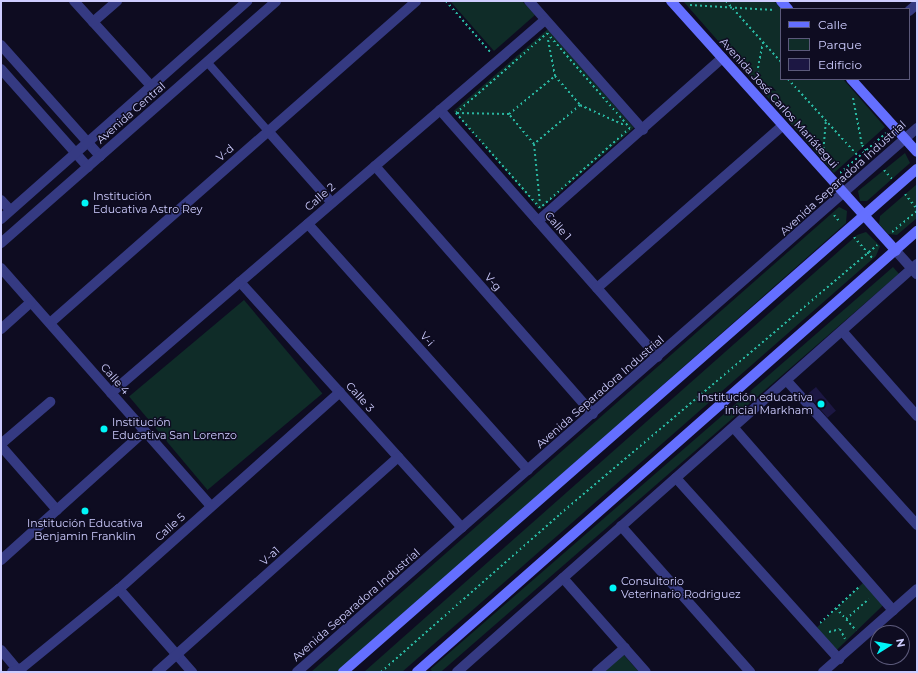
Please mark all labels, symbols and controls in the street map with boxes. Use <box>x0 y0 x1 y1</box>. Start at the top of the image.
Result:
legend <box>780 8 910 80</box>
text: Calle <box>818 17 847 32</box>
street label: Avenida José Carlos Mariátegui <box>717 35 841 171</box>
text: Parque <box>818 37 862 52</box>
text: Edificio <box>818 57 862 72</box>
street label: Avenida Central <box>94 80 168 146</box>
street label: Avenida Separadora Industrial <box>777 118 909 238</box>
street label: V-d <box>213 142 237 164</box>
street label: Calle 2 <box>302 180 338 214</box>
place label: Institución Educativa Astro Rey <box>93 190 203 216</box>
marker: Institución Educativa Astro Rey <box>80 198 90 208</box>
street label: Calle 1 <box>542 209 574 243</box>
street label: V-g <box>482 270 504 294</box>
street label: V-i <box>417 329 437 349</box>
street label: Avenida Separadora Industrial <box>533 333 667 451</box>
street label: Calle 4 <box>98 361 132 397</box>
street label: Calle 3 <box>343 379 377 415</box>
place label: Institución educativa inicial Markham <box>698 391 813 417</box>
marker: Institución educativa inicial Markham <box>816 399 826 409</box>
place label: Institución Educativa San Lorenzo <box>112 416 237 442</box>
marker: Institución Educativa San Lorenzo <box>99 424 109 434</box>
marker: Institución Educativa Benjamin Franklin <box>80 506 90 516</box>
street label: Calle 5 <box>152 510 188 544</box>
place label: Institución Educativa Benjamin Franklin <box>27 517 143 543</box>
street label: V-a1 <box>257 544 283 568</box>
street label: Avenida Separadora Industrial <box>289 546 423 664</box>
place label: Consultorio Veterinario Rodriguez <box>621 575 741 601</box>
marker: Consultorio Veterinario Rodriguez <box>608 583 618 593</box>
north arrow <box>870 625 910 665</box>
text: N <box>893 637 909 649</box>

